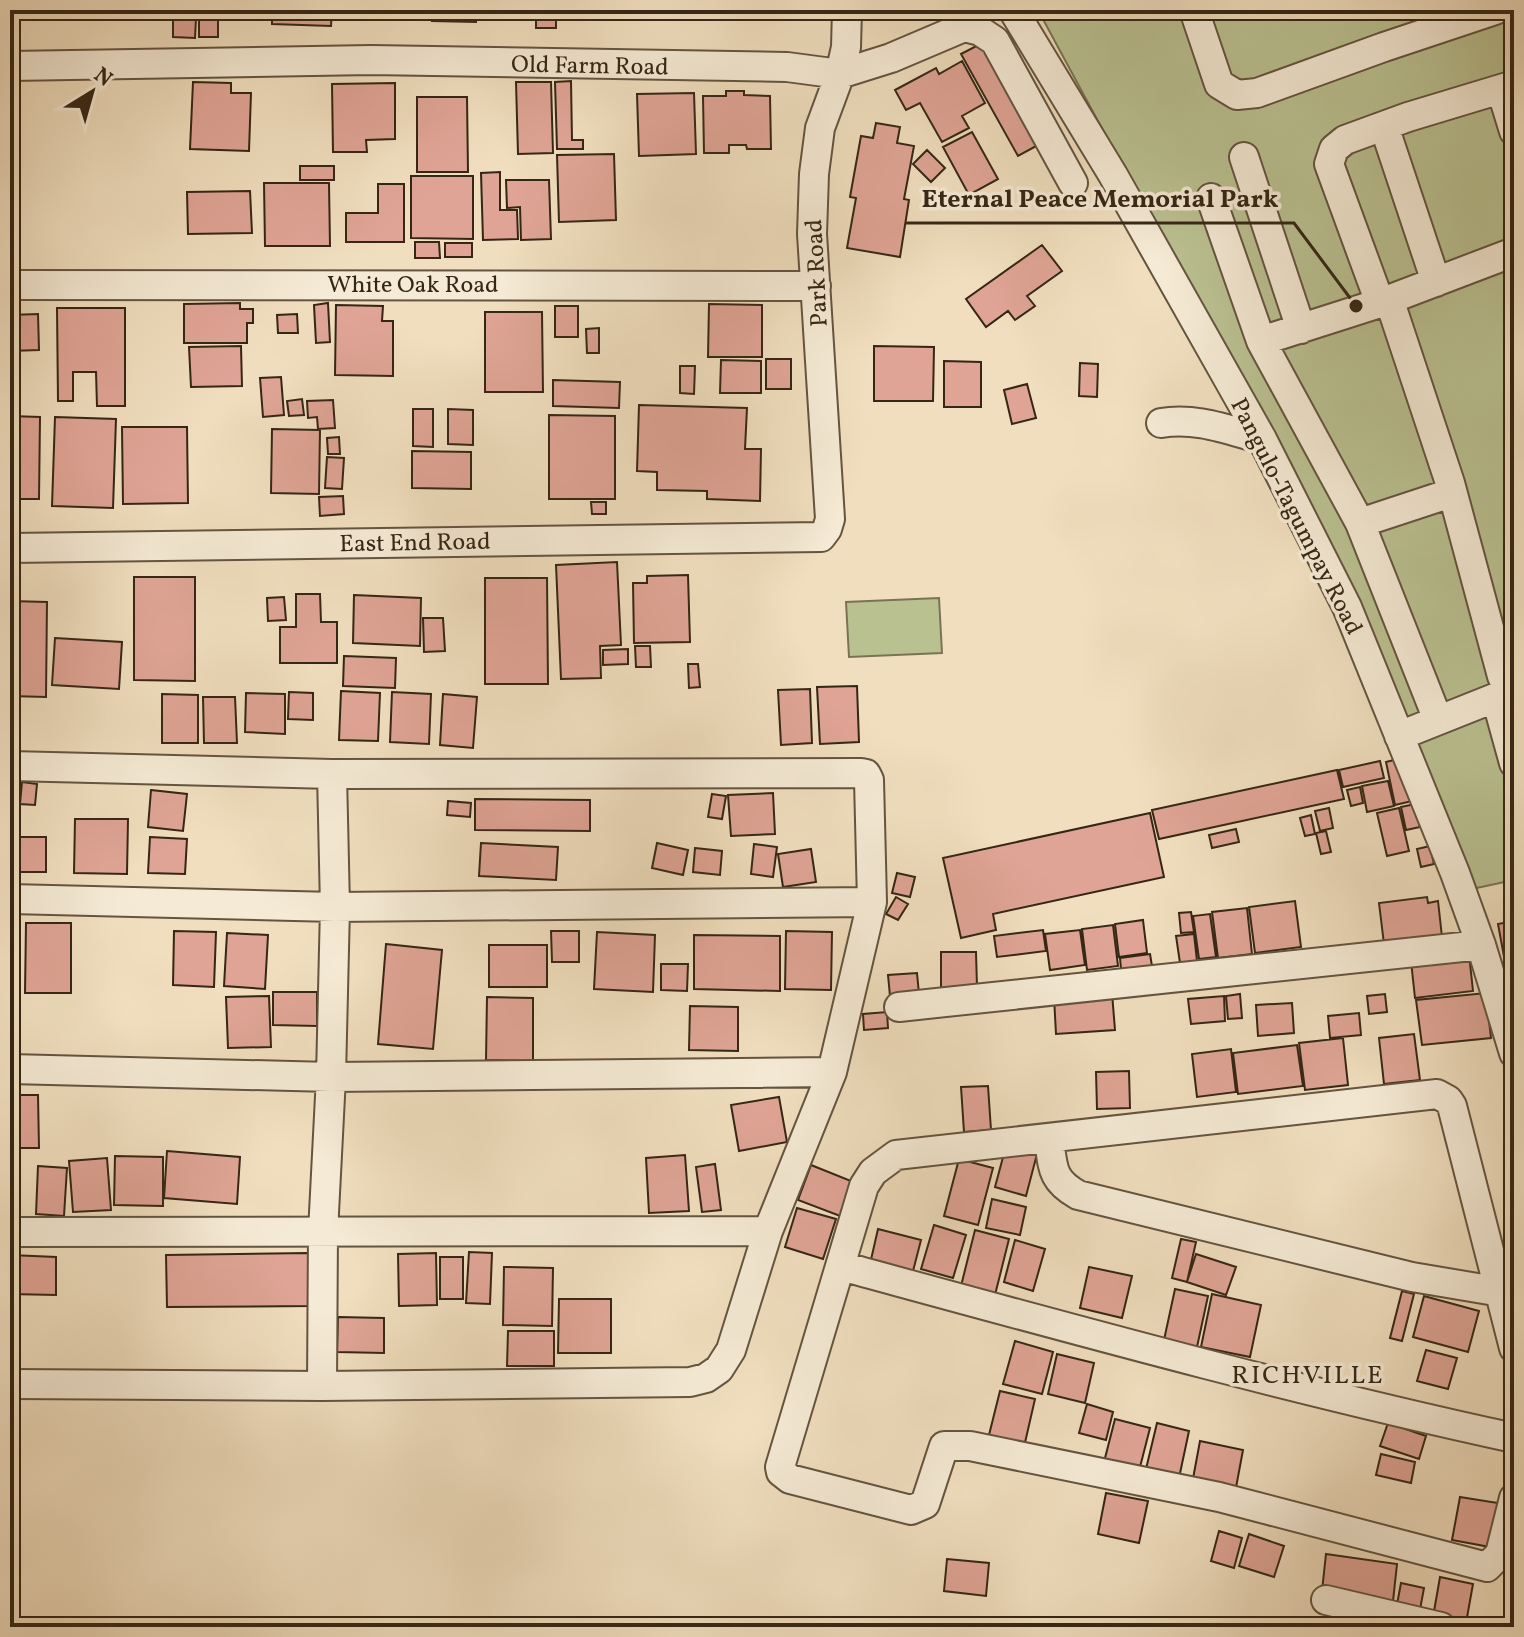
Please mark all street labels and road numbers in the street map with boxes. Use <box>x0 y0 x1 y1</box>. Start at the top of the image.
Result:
street label: Old Farm Road <box>511 49 669 85</box>
street label: Park Road <box>798 218 838 328</box>
street label: White Oak Road <box>327 269 499 303</box>
street label: Pangulo-Tagumpay Road <box>1221 392 1370 641</box>
street label: East End Road <box>339 526 491 562</box>

